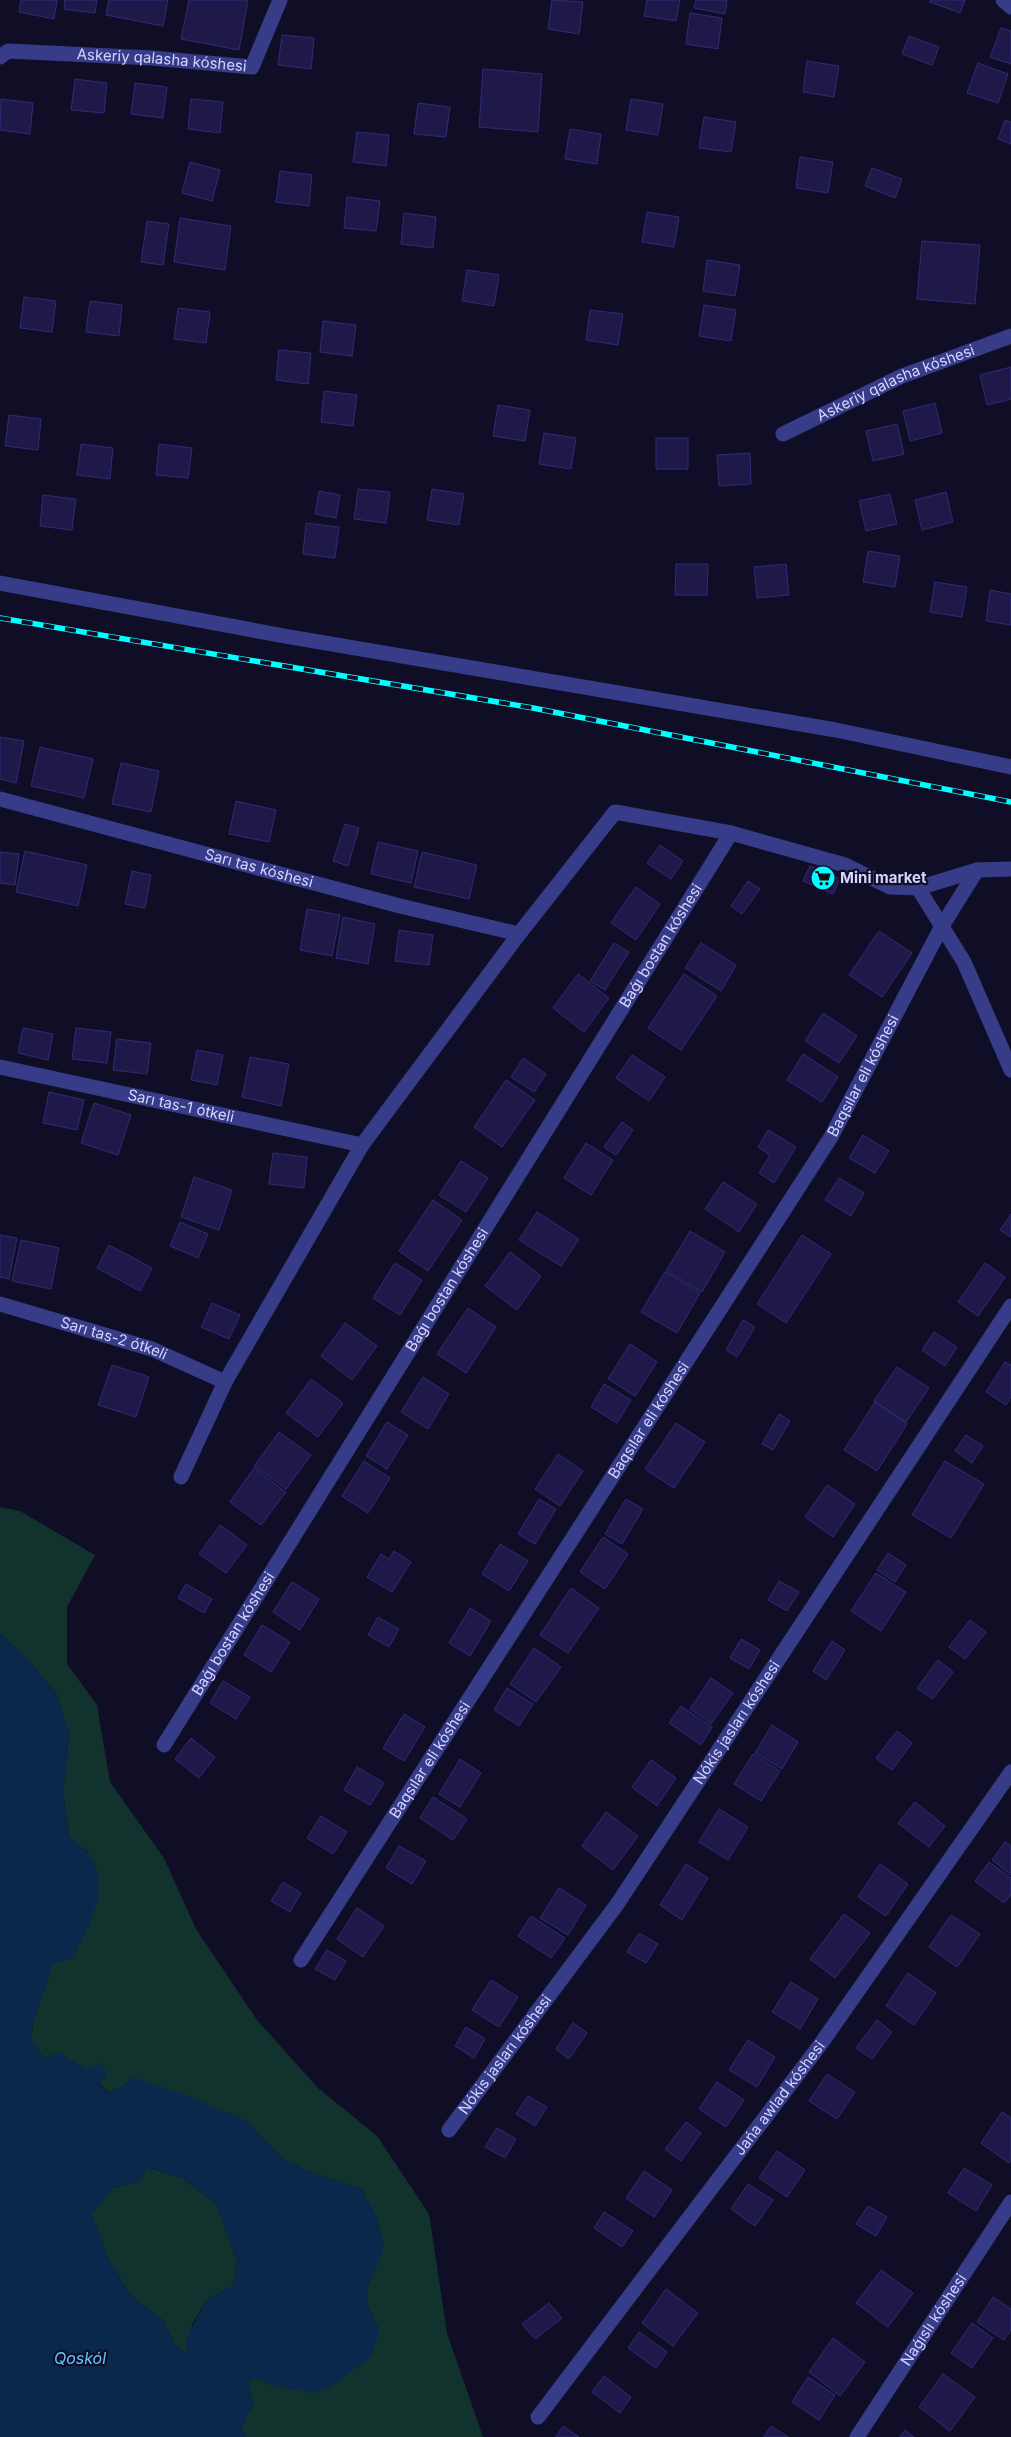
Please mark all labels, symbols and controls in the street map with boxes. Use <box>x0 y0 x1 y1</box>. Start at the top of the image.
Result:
street label: Askeriy qalasha kóshesi <box>76 44 247 75</box>
street label: Askeriy qalasha kóshesi <box>814 340 977 425</box>
street label: Sarı tas kóshesi <box>203 844 315 891</box>
supermarket icon: Mini market <box>810 865 836 891</box>
place label: Mini market <box>840 868 927 887</box>
street label: Baǵı bostan kóshesi <box>615 880 706 1011</box>
street label: Baqsılar eli kóshesi <box>823 1011 903 1140</box>
street label: Sarı tas-1 ótkeli <box>126 1085 236 1126</box>
street label: Baǵı bostan kóshesi <box>401 1224 492 1355</box>
street label: Sarı tas-2 ótkeli <box>58 1312 171 1364</box>
street label: Baqsılar eli kóshesi <box>604 1358 693 1482</box>
street label: Baǵı bostan kóshesi <box>187 1568 278 1699</box>
street label: Nókis jasları kóshesi <box>689 1657 784 1788</box>
street label: Baqsılar eli kóshesi <box>385 1698 474 1822</box>
street label: Nókis jasları kóshesi <box>454 1991 555 2118</box>
street label: Jańa awlad kóshesi <box>730 2037 829 2159</box>
street label: Naǵıslı kóshesi <box>896 2270 970 2369</box>
water label: Qoskól <box>54 2348 106 2368</box>

